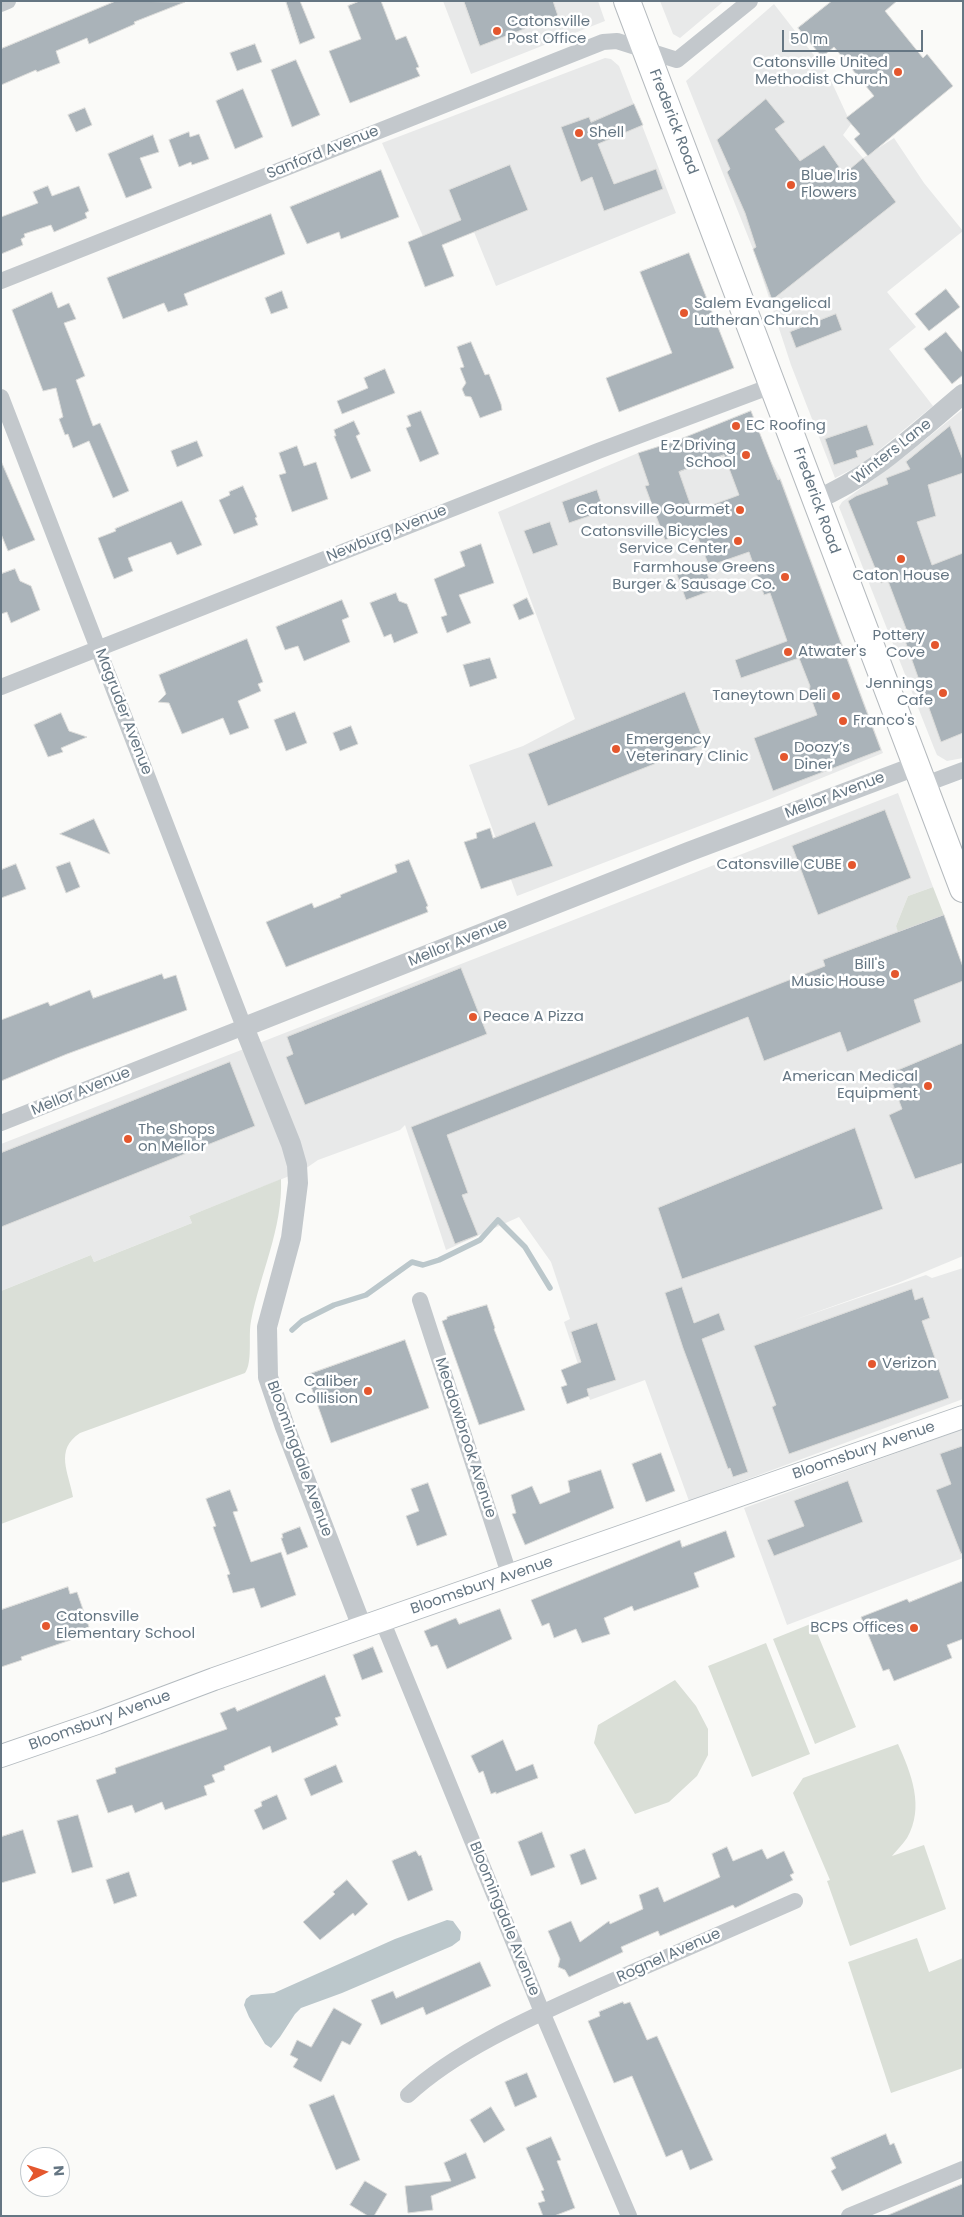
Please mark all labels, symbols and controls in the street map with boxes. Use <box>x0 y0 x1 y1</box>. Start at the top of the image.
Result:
place label: Catonsville Post Office <box>507 13 590 48</box>
scale bar <box>784 20 925 52</box>
marker: Catonsville Post Office <box>491 25 503 37</box>
text: 50 m <box>790 28 828 49</box>
place label: Catonsville United Methodist Church <box>753 54 888 89</box>
marker: Catonsville United Methodist Church <box>892 66 904 78</box>
street label: Frederick Road <box>645 67 701 177</box>
street label: Sanford Avenue <box>264 122 382 184</box>
place label: Shell <box>589 124 624 142</box>
marker: Shell <box>573 127 585 139</box>
place label: Blue Iris Flowers <box>801 167 858 202</box>
marker: Blue Iris Flowers <box>785 179 797 191</box>
place label: Salem Evangelical Lutheran Church <box>694 295 831 330</box>
marker: Salem Evangelical Lutheran Church <box>678 307 690 319</box>
street label: Winters Lane <box>849 415 935 489</box>
place label: EC Roofing <box>746 417 826 435</box>
marker: EC Roofing <box>730 420 742 432</box>
place label: E Z Driving School <box>660 437 736 472</box>
street label: Frederick Road <box>789 446 843 556</box>
marker: E Z Driving School <box>740 449 752 461</box>
place label: Catonsville Gourmet <box>576 501 730 519</box>
street label: Newburg Avenue <box>324 502 450 566</box>
marker: Catonsville Gourmet <box>734 504 746 516</box>
place label: Catonsville Bicycles Service Center <box>581 523 728 558</box>
marker: Catonsville Bicycles Service Center <box>732 535 744 547</box>
marker: Caton House <box>895 553 907 565</box>
place label: Farmhouse Greens Burger & Sausage Co. <box>612 559 775 594</box>
place label: Caton House <box>852 567 950 585</box>
marker: Farmhouse Greens Burger & Sausage Co. <box>779 571 791 583</box>
place label: Pottery Cove <box>872 627 925 662</box>
marker: Pottery Cove <box>929 639 941 651</box>
place label: Atwater's <box>798 643 867 661</box>
street label: Magruder Avenue <box>91 646 155 778</box>
marker: Atwater's <box>782 646 794 658</box>
place label: Jennings Cafe <box>865 675 933 710</box>
place label: Taneytown Deli <box>712 687 826 705</box>
marker: Jennings Cafe <box>937 687 949 699</box>
marker: Taneytown Deli <box>830 690 842 702</box>
place label: Franco's <box>853 712 915 730</box>
marker: Franco's <box>837 715 849 727</box>
place label: Emergency Veterinary Clinic <box>626 731 749 766</box>
place label: Doozy’s Diner <box>794 739 850 774</box>
marker: Emergency Veterinary Clinic <box>610 743 622 755</box>
marker: Doozy’s Diner <box>778 751 790 763</box>
street label: Mellor Avenue <box>783 769 887 823</box>
place label: Catonsville CUBE <box>716 856 842 874</box>
marker: Catonsville CUBE <box>846 859 858 871</box>
street label: Mellor Avenue <box>406 915 510 971</box>
place label: Bill's Music House <box>791 956 885 991</box>
marker: Bill's Music House <box>889 968 901 980</box>
place label: Peace A Pizza <box>483 1008 584 1026</box>
marker: Peace A Pizza <box>467 1011 479 1023</box>
street label: Mellor Avenue <box>29 1064 133 1120</box>
place label: American Medical Equipment <box>782 1068 918 1103</box>
marker: American Medical Equipment <box>922 1080 934 1092</box>
place label: The Shops on Mellor <box>138 1121 215 1156</box>
marker: The Shops on Mellor <box>122 1133 134 1145</box>
place label: Verizon <box>882 1355 937 1373</box>
street label: Meadowbrook Avenue <box>431 1356 499 1520</box>
marker: Verizon <box>866 1358 878 1370</box>
place label: Caliber Collision <box>295 1373 358 1408</box>
street label: Bloomingdale Avenue <box>262 1379 336 1539</box>
marker: Caliber Collision <box>362 1385 374 1397</box>
street label: Bloomsbury Avenue <box>790 1418 938 1484</box>
street label: Bloomsbury Avenue <box>408 1553 556 1619</box>
place label: Catonsville Elementary School <box>56 1608 195 1643</box>
place label: BCPS Offices <box>810 1619 904 1637</box>
marker: Catonsville Elementary School <box>40 1620 52 1632</box>
marker: BCPS Offices <box>908 1622 920 1634</box>
street label: Bloomsbury Avenue <box>27 1687 173 1755</box>
street label: Bloomingdale Avenue <box>465 1839 543 1999</box>
street label: Rognel Avenue <box>614 1925 724 1987</box>
north arrow <box>20 2147 70 2197</box>
text: N <box>49 2165 69 2177</box>

